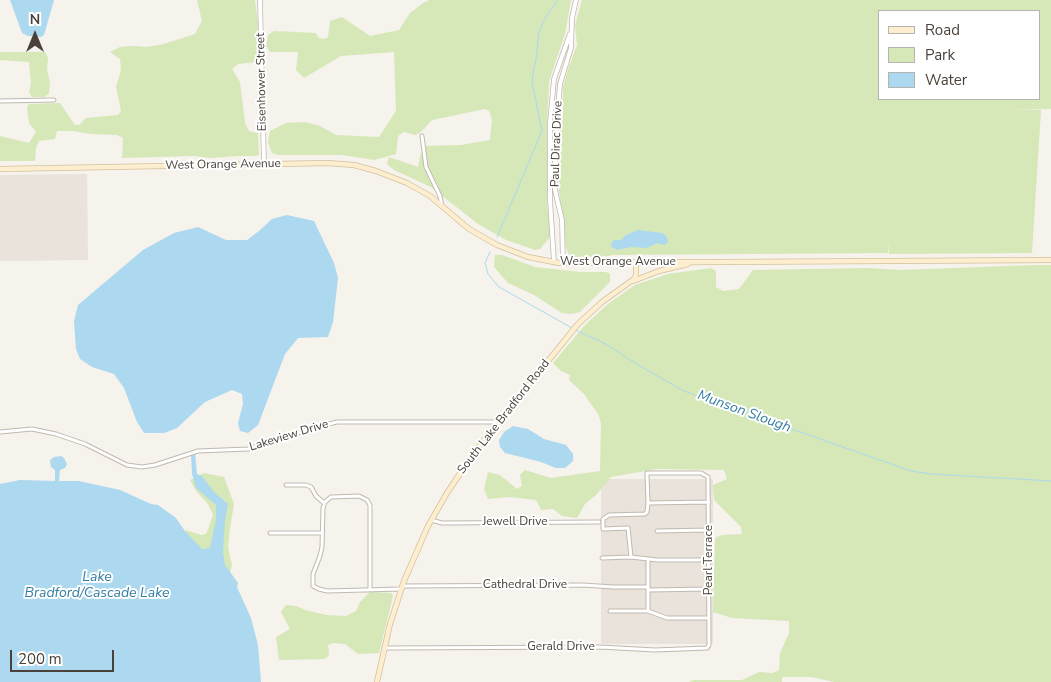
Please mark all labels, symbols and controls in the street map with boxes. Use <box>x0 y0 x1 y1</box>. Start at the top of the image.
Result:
north arrow <box>10 10 60 60</box>
text: N <box>30 10 40 29</box>
legend <box>878 10 1041 100</box>
text: Road <box>925 20 960 40</box>
street label: Eisenhower Street <box>254 33 270 131</box>
text: Park <box>925 45 955 65</box>
text: Water <box>925 70 967 90</box>
street label: Paul Dirac Drive <box>548 101 566 187</box>
street label: West Orange Avenue <box>165 157 281 173</box>
street label: West Orange Avenue <box>560 255 676 269</box>
street label: South Lake Bradford Road <box>455 357 553 477</box>
water label: Munson Slough <box>695 387 793 437</box>
street label: Lakeview Drive <box>248 417 330 455</box>
street label: Jewell Drive <box>482 515 548 529</box>
street label: Pearl Terrace <box>702 525 716 595</box>
water label: Lake Bradford/Cascade Lake <box>25 570 169 602</box>
street label: Cathedral Drive <box>483 578 567 592</box>
scale bar <box>12 640 116 672</box>
street label: Gerald Drive <box>527 640 595 654</box>
text: 200 m <box>18 649 62 669</box>

